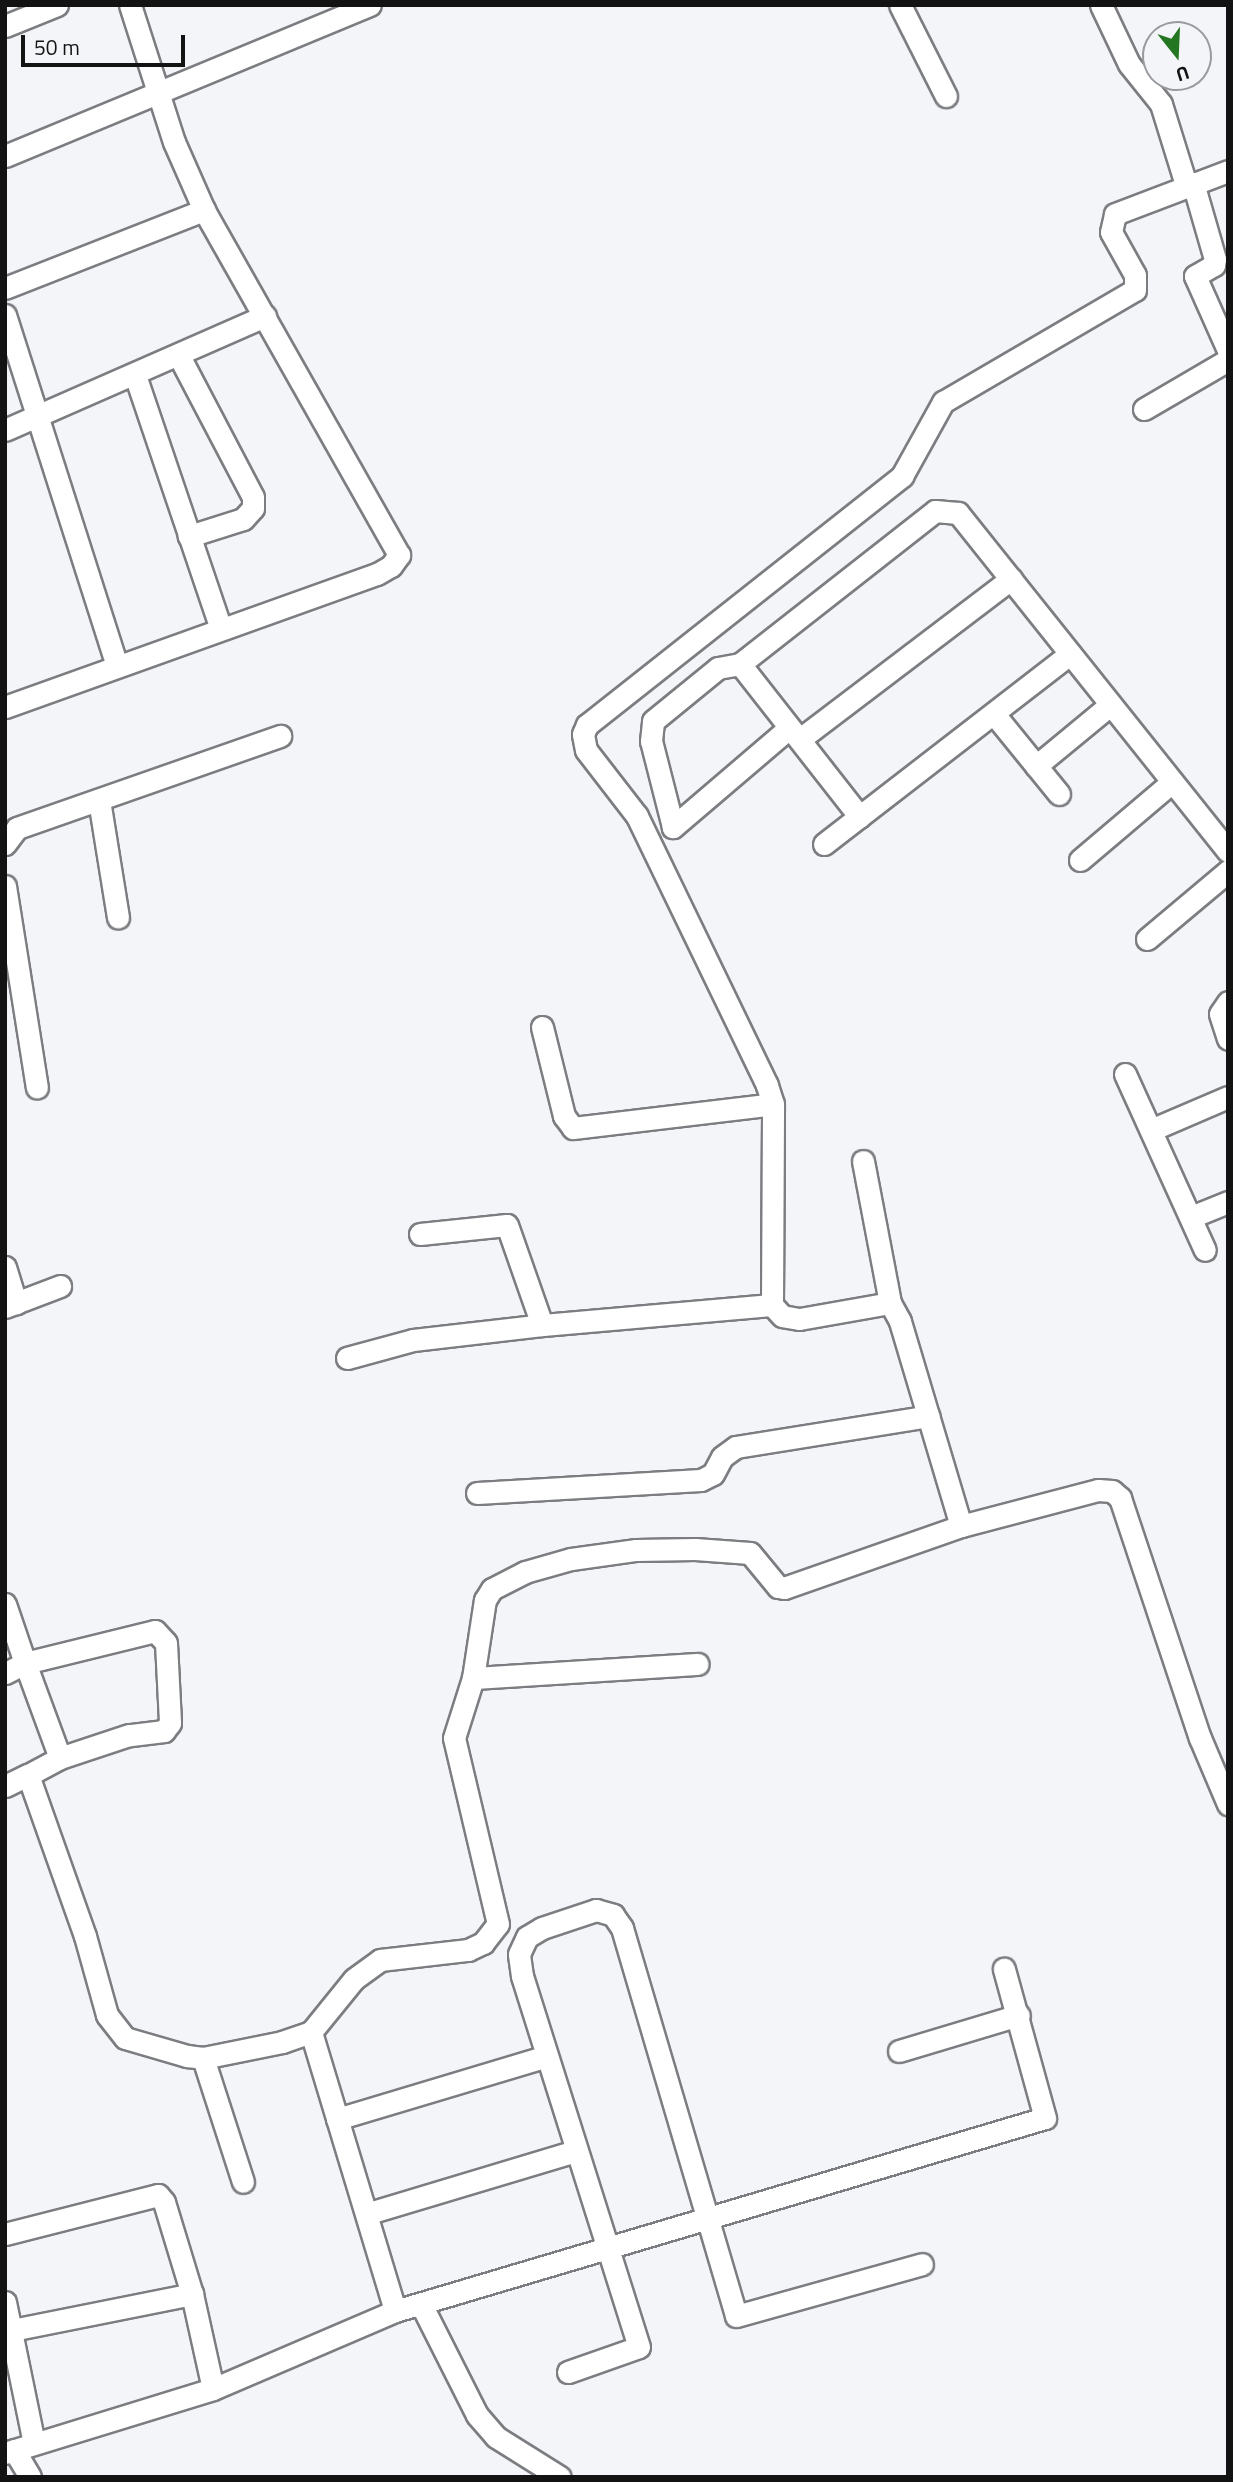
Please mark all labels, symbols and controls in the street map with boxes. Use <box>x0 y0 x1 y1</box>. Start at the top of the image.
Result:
scale bar <box>24 21 189 65</box>
north arrow <box>1142 21 1212 91</box>
text: 50 m <box>34 31 80 63</box>
text: U <box>1173 59 1193 90</box>

